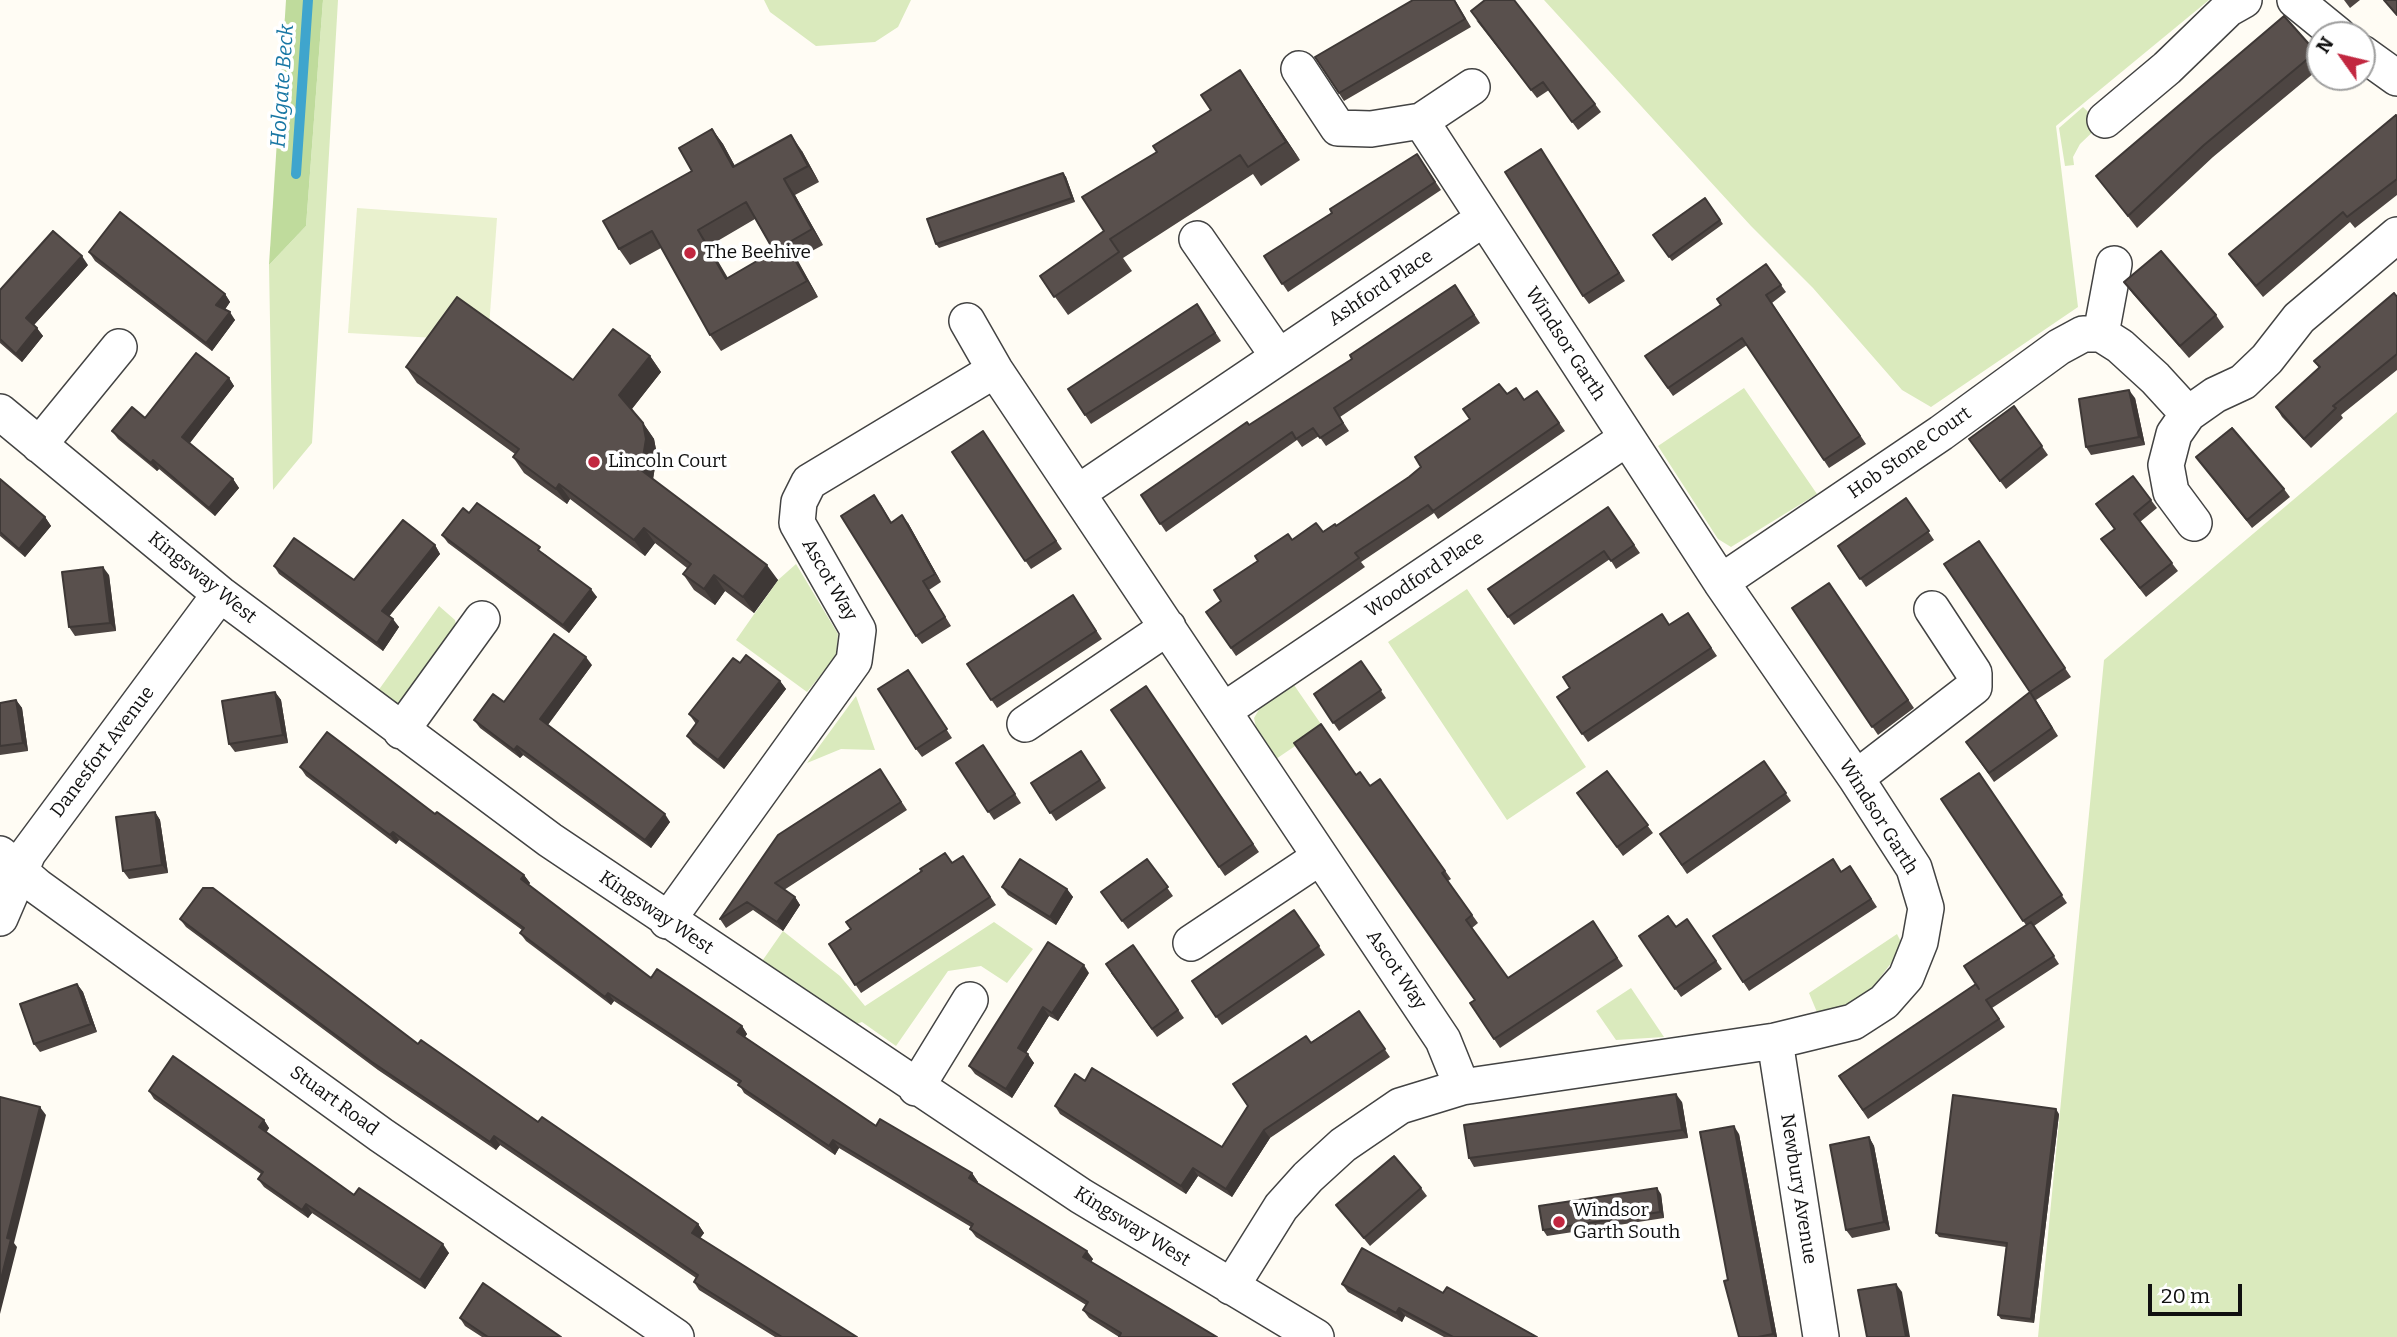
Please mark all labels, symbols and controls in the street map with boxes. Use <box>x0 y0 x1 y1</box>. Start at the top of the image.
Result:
north arrow <box>2306 21 2376 91</box>
water label: Holgate Beck <box>266 23 300 149</box>
text: N <box>2311 33 2338 58</box>
place label: The Beehive <box>704 242 811 264</box>
marker: The Beehive <box>682 245 698 261</box>
street label: Ashford Place <box>1325 245 1437 331</box>
street label: Windsor Garth <box>1520 283 1610 405</box>
street label: Hob Stone Court <box>1844 402 1976 504</box>
place label: Lincoln Court <box>608 451 727 473</box>
marker: Lincoln Court <box>586 454 602 470</box>
street label: Kingsway West <box>143 527 261 629</box>
street label: Woodford Place <box>1361 527 1489 623</box>
street label: Ascot Way <box>796 535 862 625</box>
street label: Danesfort Avenue <box>46 682 160 822</box>
street label: Windsor Garth <box>1834 755 1922 879</box>
street label: Kingsway West <box>595 866 717 960</box>
street label: Ascot Way <box>1361 926 1431 1014</box>
street label: Stuart Road <box>285 1061 383 1141</box>
street label: Newbury Avenue <box>1775 1112 1821 1266</box>
street label: Kingsway West <box>1070 1182 1194 1272</box>
place label: Windsor Garth South <box>1573 1200 1680 1244</box>
marker: Windsor Garth South <box>1551 1214 1567 1230</box>
scale bar <box>2152 1270 2246 1314</box>
text: 20 m <box>2161 1283 2210 1309</box>

